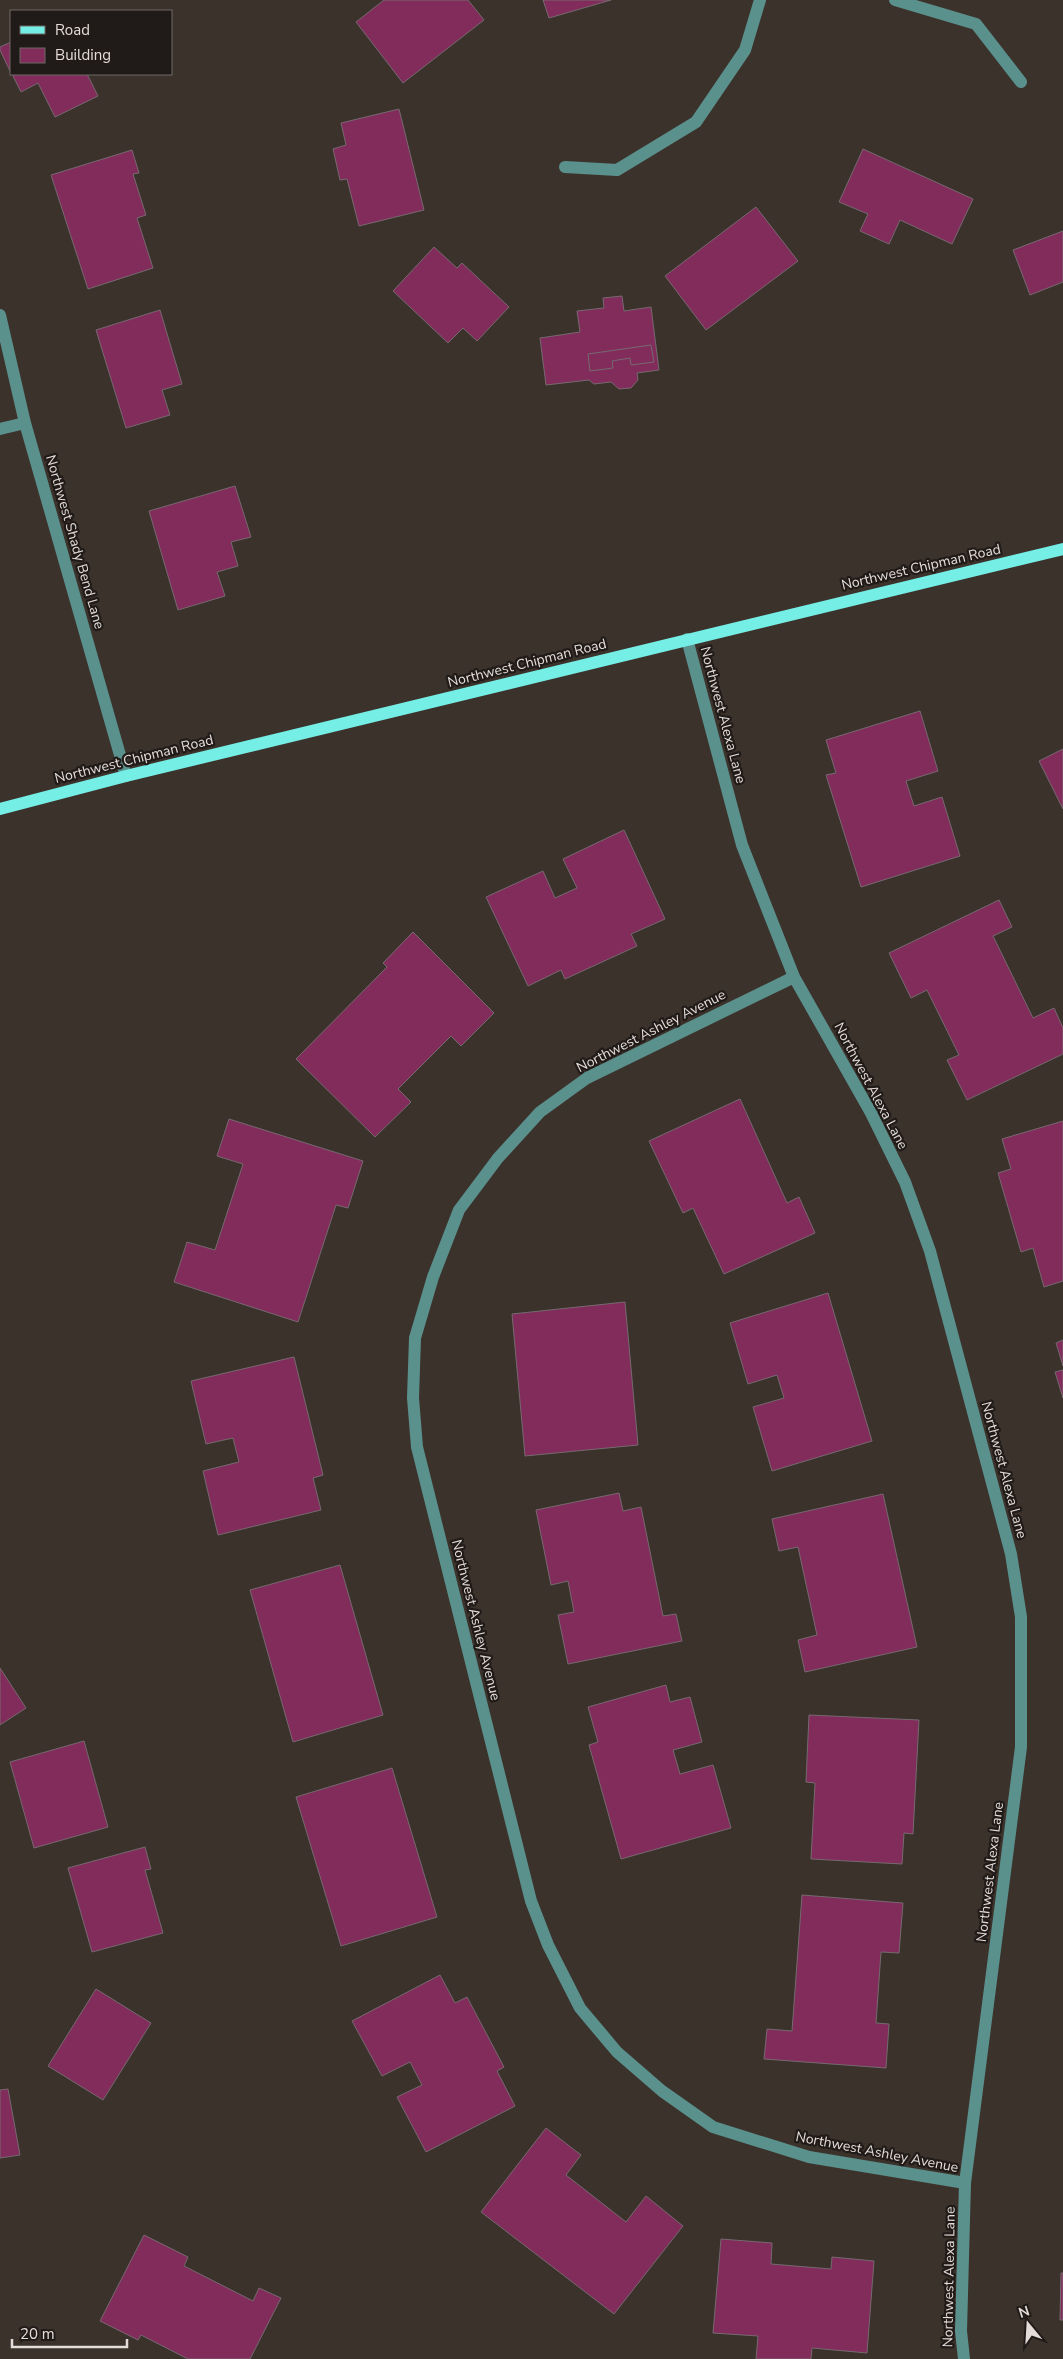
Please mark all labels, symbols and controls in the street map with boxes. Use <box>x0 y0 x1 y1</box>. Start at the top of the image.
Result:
legend <box>10 10 172 75</box>
text: Road <box>55 20 90 40</box>
text: Building <box>55 45 111 65</box>
street label: Northwest Shady Bend Lane <box>41 453 109 631</box>
street label: Northwest Chipman Road <box>839 539 1003 595</box>
street label: Northwest Chipman Road <box>446 634 608 692</box>
street label: Northwest Alexa Lane <box>696 644 750 786</box>
street label: Northwest Chipman Road <box>53 730 215 788</box>
street label: Northwest Ashley Avenue <box>573 985 729 1077</box>
street label: Northwest Alexa Lane <box>830 1019 912 1153</box>
street label: Northwest Alexa Lane <box>977 1399 1031 1541</box>
street label: Northwest Ashley Avenue <box>447 1538 505 1702</box>
street label: Northwest Alexa Lane <box>972 1801 1008 1943</box>
street label: Northwest Ashley Avenue <box>794 2127 960 2177</box>
street label: Northwest Alexa Lane <box>938 2206 960 2348</box>
north arrow <box>1003 2299 1053 2349</box>
text: N <box>1016 2301 1032 2323</box>
scale bar <box>12 2316 128 2348</box>
text: 20 m <box>20 2324 55 2344</box>

